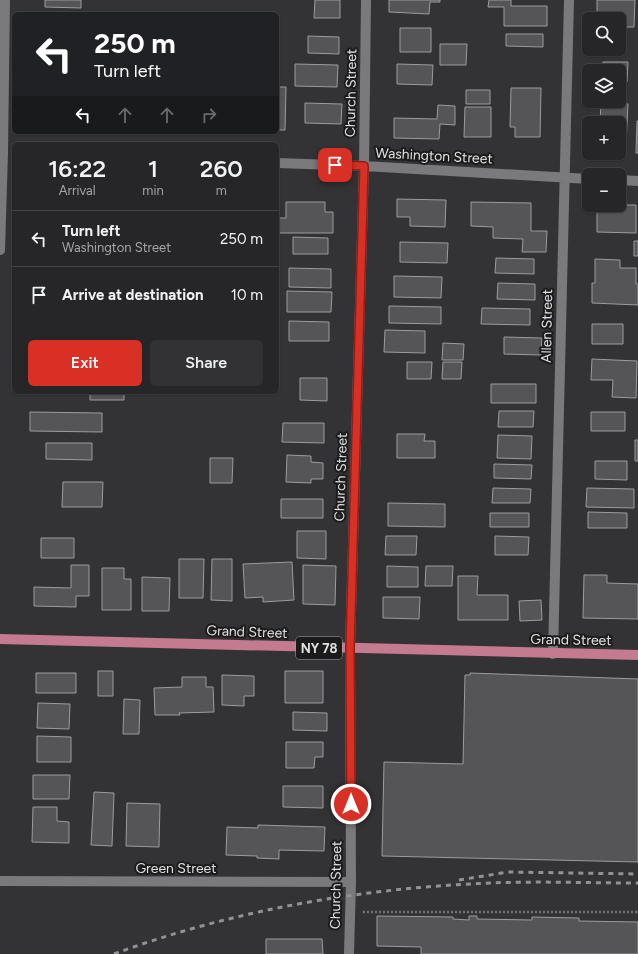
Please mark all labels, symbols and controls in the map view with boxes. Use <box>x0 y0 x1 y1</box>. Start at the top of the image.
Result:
map controls <box>582 12 626 212</box>
button: search <box>582 12 626 56</box>
text: 250 m <box>94 26 176 60</box>
icon: left <box>28 28 80 80</box>
street label: Church Street <box>342 49 360 137</box>
text: Turn left <box>94 60 161 82</box>
button: layers <box>582 64 626 108</box>
icon: left <box>72 104 94 126</box>
icon: ahead <box>114 104 136 126</box>
icon: ahead <box>156 104 178 126</box>
icon: right <box>198 104 220 126</box>
button: + <box>582 116 626 160</box>
street label: Washington Street <box>375 144 493 168</box>
pin <box>318 148 352 182</box>
text: 16:22 <box>48 154 106 183</box>
text: 1 <box>148 154 158 183</box>
text: 260 <box>200 154 243 183</box>
icon: arrive <box>324 154 346 176</box>
button: − <box>582 168 626 212</box>
text: Arrival <box>59 183 96 198</box>
text: min <box>142 183 164 198</box>
text: m <box>216 183 227 198</box>
text: Turn left <box>62 222 120 240</box>
icon: left <box>28 228 50 250</box>
text: 250 m <box>220 230 263 248</box>
text: Washington Street <box>62 240 171 255</box>
icon: arrive <box>28 284 50 306</box>
text: Arrive at destination <box>62 286 203 304</box>
text: 10 m <box>231 286 263 304</box>
street label: Allen Street <box>538 289 556 363</box>
button: Exit <box>28 340 142 386</box>
button: Share <box>150 340 263 386</box>
street label: Church Street <box>331 432 351 522</box>
street label: Grand Street <box>206 622 288 642</box>
street label: Grand Street <box>530 631 612 649</box>
road number: NY 78 <box>296 637 342 659</box>
position arrow <box>330 783 372 825</box>
street label: Church Street <box>327 841 345 929</box>
street label: Green Street <box>135 860 217 877</box>

